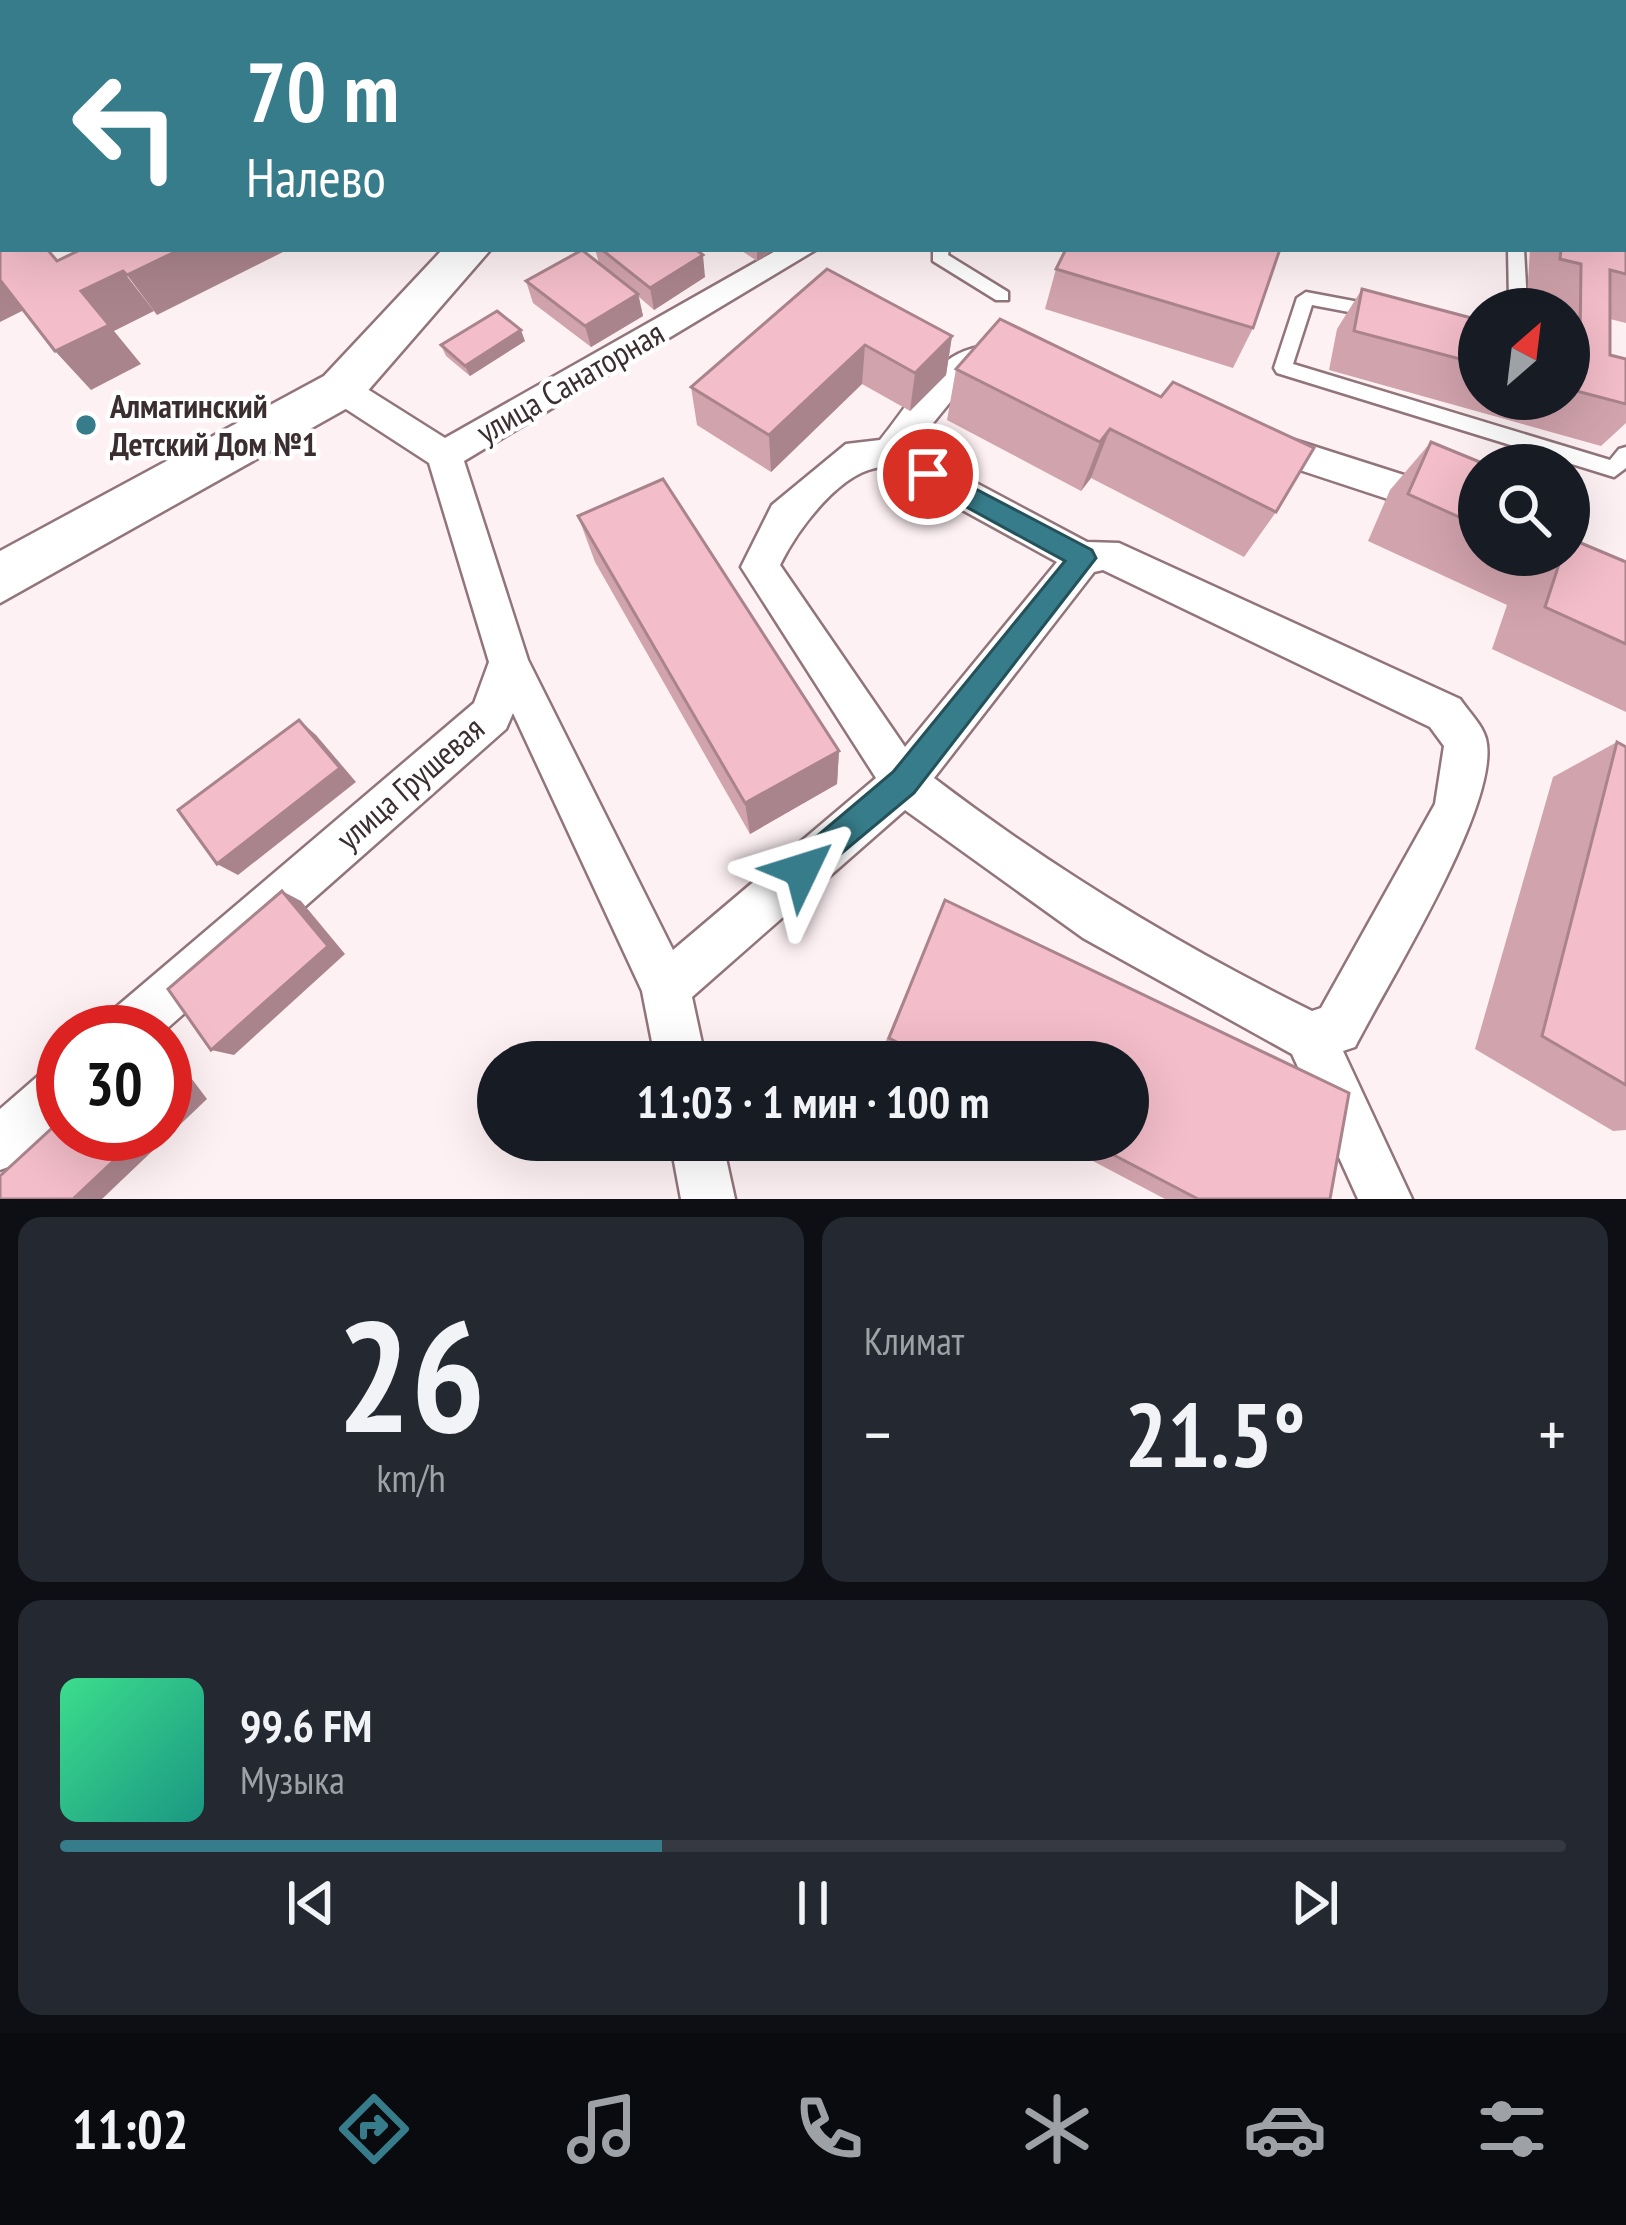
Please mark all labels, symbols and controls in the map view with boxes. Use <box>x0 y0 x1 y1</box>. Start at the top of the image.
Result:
text: 70 m <box>246 36 399 145</box>
icon: left <box>48 48 204 204</box>
text: Налево <box>246 142 386 212</box>
north arrow <box>1458 288 1590 420</box>
map controls <box>1458 288 1590 576</box>
street label: улица Санаторная <box>468 311 671 453</box>
place label: Алматинский Детский Дом №1 <box>109 384 318 465</box>
marker: Алматинский Детский Дом №1 <box>73 412 99 438</box>
pin <box>877 423 979 525</box>
icon: arrive <box>895 441 961 507</box>
button: search <box>1458 444 1590 576</box>
street label: улица Грушевая <box>327 707 493 859</box>
position arrow <box>739 807 865 933</box>
speed limit sign: 30 <box>36 1005 192 1161</box>
text: 11:03 · 1 мин · 100 m <box>637 1072 989 1130</box>
text: 26 <box>336 1273 486 1475</box>
text: Климат <box>864 1315 964 1366</box>
text: 21.5° <box>1125 1375 1305 1492</box>
text: − <box>864 1391 891 1476</box>
text: + <box>1539 1391 1566 1476</box>
text: km/h <box>376 1452 446 1503</box>
text: 99.6 FM <box>240 1696 372 1754</box>
text: Музыка <box>240 1754 345 1805</box>
icon: previous <box>278 1870 344 1936</box>
icon: pause <box>780 1870 846 1936</box>
icon: next <box>1282 1870 1348 1936</box>
icon: directions <box>332 2087 416 2171</box>
icon: music <box>560 2087 644 2171</box>
icon: phone <box>787 2087 871 2171</box>
icon: climate <box>1015 2087 1099 2171</box>
icon: car <box>1243 2087 1327 2171</box>
icon: filters <box>1470 2087 1554 2171</box>
text: 11:02 <box>72 2094 189 2164</box>

